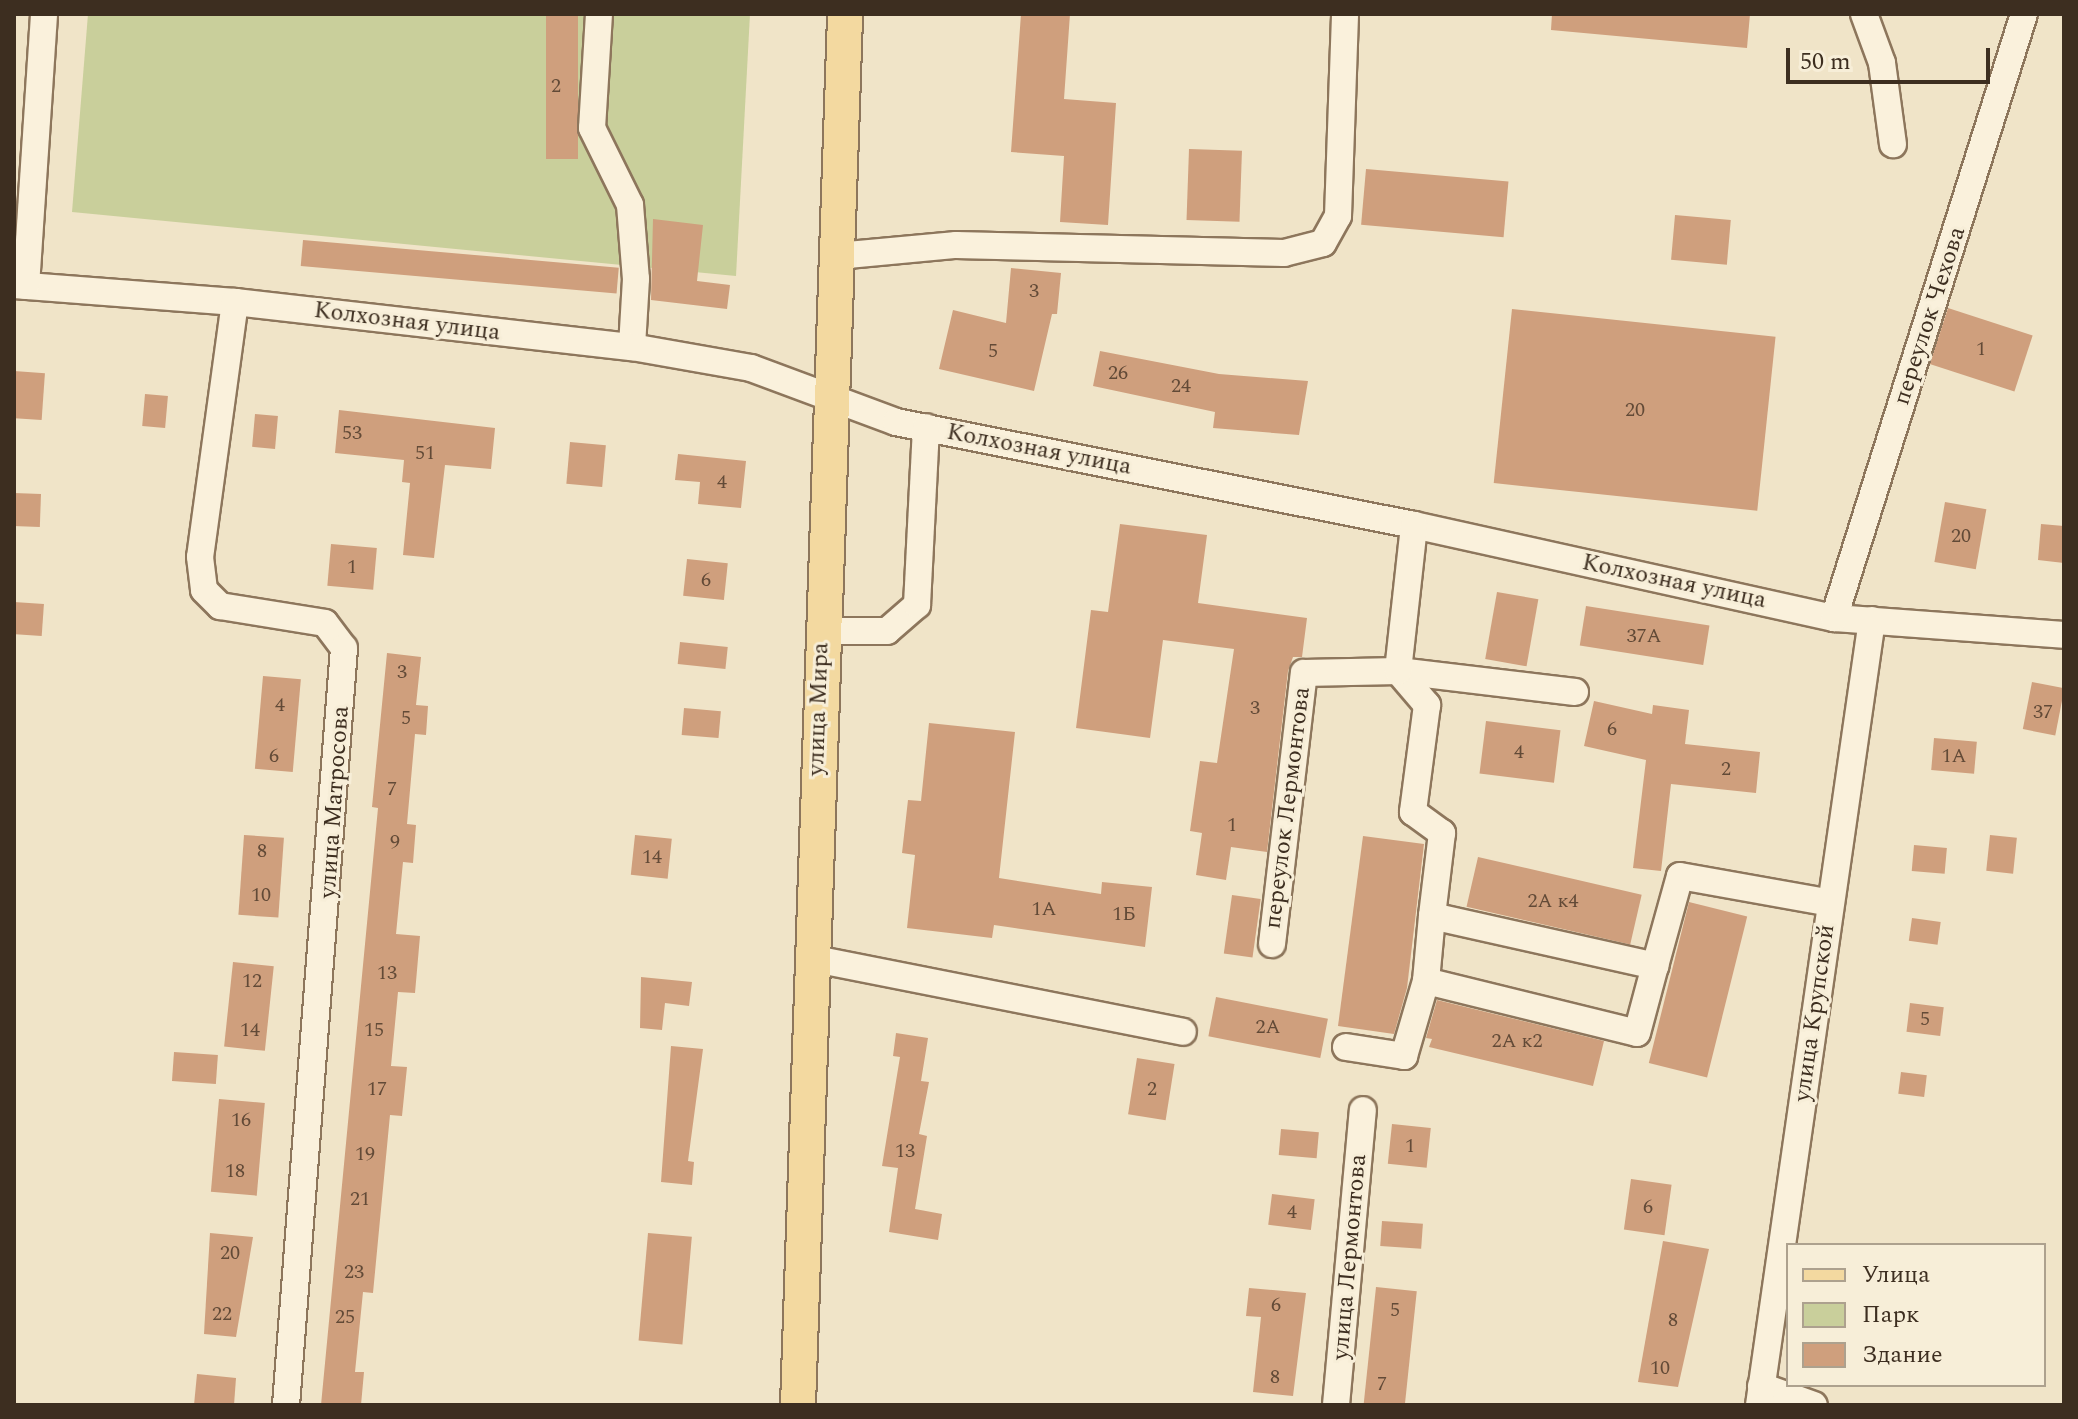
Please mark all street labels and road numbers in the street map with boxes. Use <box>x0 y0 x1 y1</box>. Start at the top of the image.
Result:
street label: переулок Чехова <box>1888 223 1972 409</box>
street label: Колхозная улица <box>312 296 502 348</box>
street label: Колхозная улица <box>944 418 1134 482</box>
street label: Колхозная улица <box>1579 548 1769 616</box>
street label: улица Мира <box>802 642 836 776</box>
street label: переулок Лермонтова <box>1259 685 1317 931</box>
street label: улица Матросова <box>314 705 356 899</box>
street label: улица Крупской <box>1788 922 1842 1104</box>
street label: улица Лермонтова <box>1327 1153 1373 1361</box>

